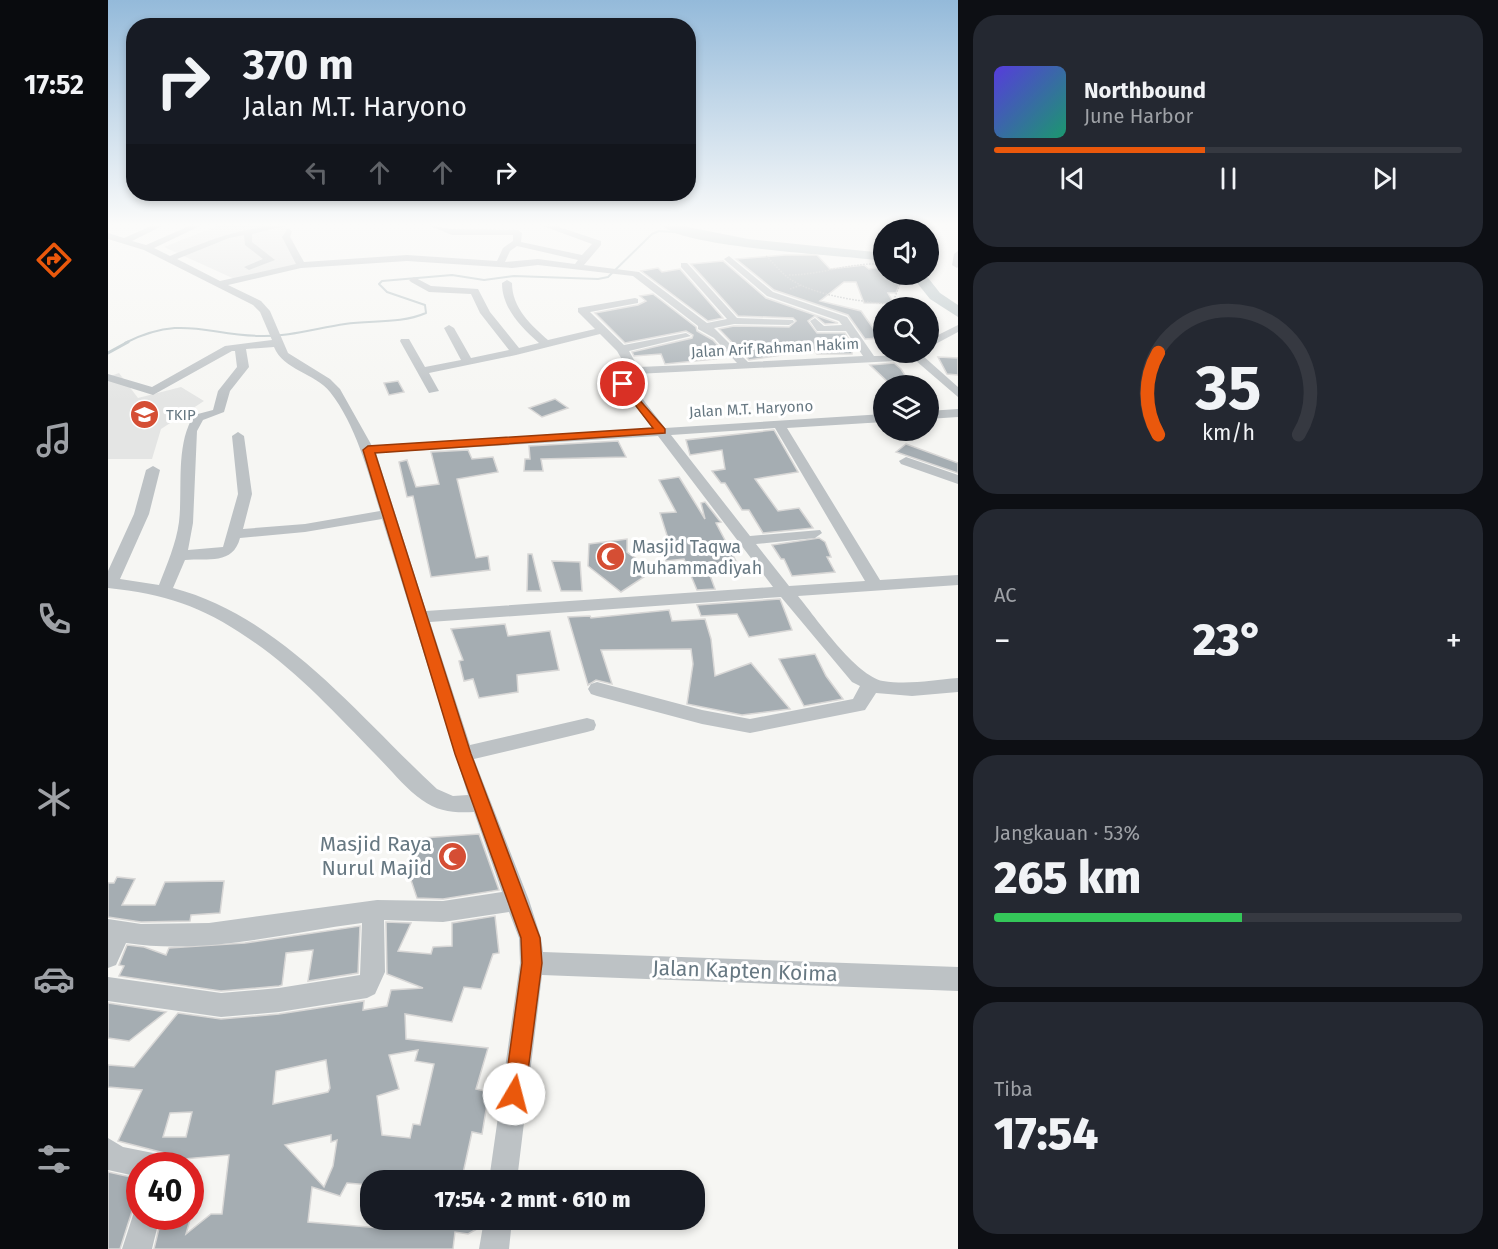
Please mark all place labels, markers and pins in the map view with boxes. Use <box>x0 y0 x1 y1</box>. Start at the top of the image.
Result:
pin <box>597 358 648 409</box>
school or university icon: TKIP <box>129 399 161 431</box>
place label: TKIP <box>166 406 196 424</box>
place label: Masjid Taqwa Muhammadiyah <box>632 536 762 579</box>
mosque icon: Masjid Taqwa Muhammadiyah <box>595 541 627 573</box>
place label: Masjid Raya Nurul Majid <box>320 831 432 881</box>
mosque icon: Masjid Raya Nurul Majid <box>437 840 469 872</box>

